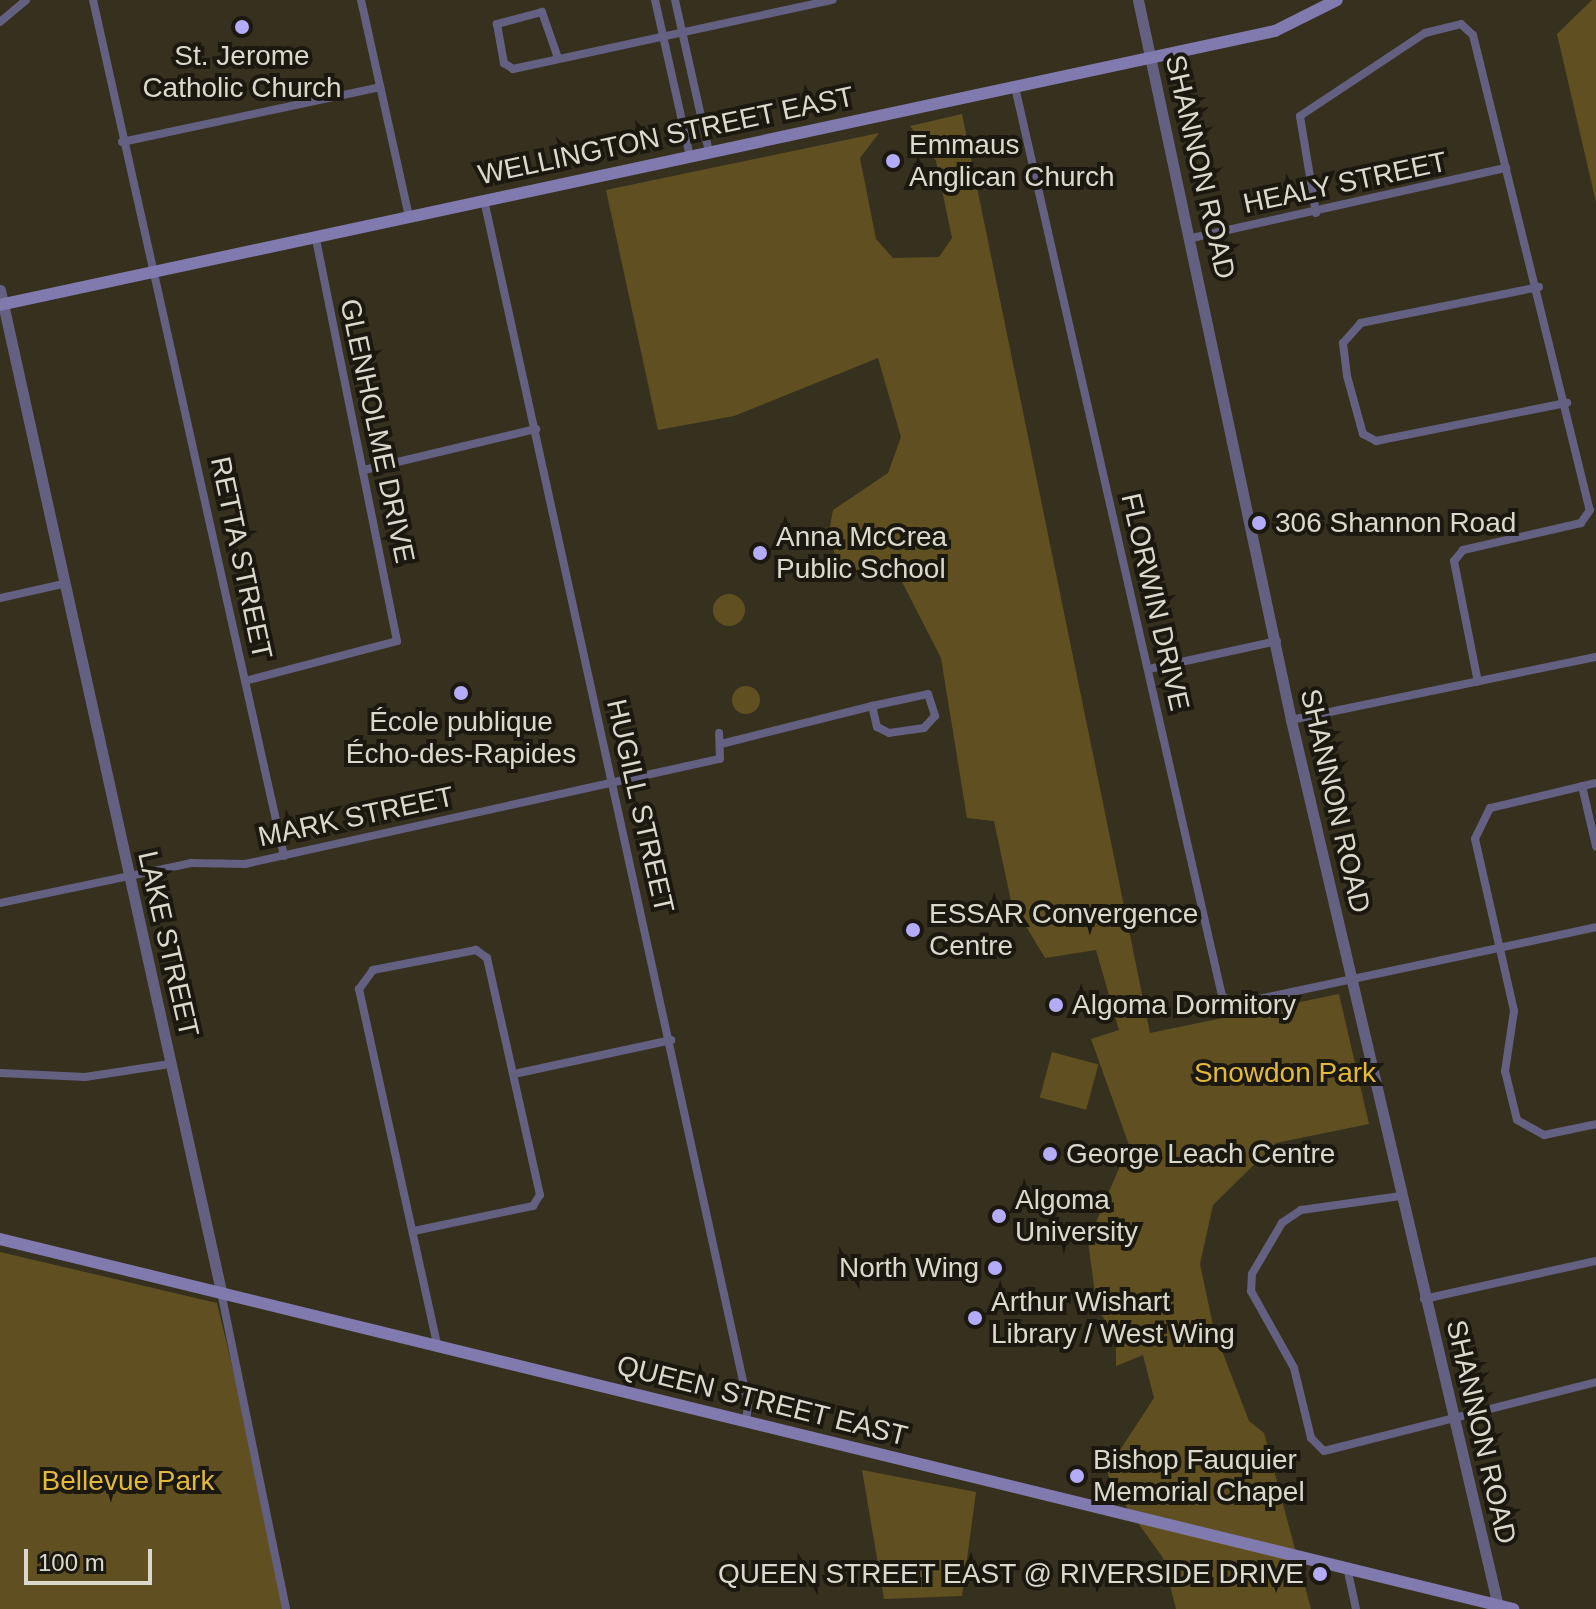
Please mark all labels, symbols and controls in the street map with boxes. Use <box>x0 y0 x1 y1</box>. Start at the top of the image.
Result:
marker: St. Jerome Catholic Church <box>233 18 251 36</box>
place label: St. Jerome Catholic Church <box>142 39 342 105</box>
street label: SHANNON ROAD <box>1158 52 1242 282</box>
street label: WELLINGTON STREET EAST <box>475 80 857 192</box>
place label: Emmaus Anglican Church <box>909 128 1114 194</box>
street label: HEALY STREET <box>1240 145 1450 221</box>
marker: Emmaus Anglican Church <box>884 152 902 170</box>
street label: GLENHOLME DRIVE <box>333 296 421 566</box>
street label: RETTA STREET <box>203 453 279 663</box>
street label: FLORWIN DRIVE <box>1114 490 1196 714</box>
place label: 306 Shannon Road <box>1275 506 1516 540</box>
marker: 306 Shannon Road <box>1250 514 1268 532</box>
place label: Anna McCrea Public School <box>776 520 947 586</box>
marker: Anna McCrea Public School <box>751 544 769 562</box>
marker: École publique Écho-des-Rapides <box>452 684 470 702</box>
street label: SHANNON ROAD <box>1293 686 1377 916</box>
street label: HUGILL STREET <box>599 695 681 917</box>
place label: École publique Écho-des-Rapides <box>346 705 576 771</box>
street label: MARK STREET <box>255 780 457 854</box>
street label: LAKE STREET <box>130 848 206 1040</box>
place label: ESSAR Convergence Centre <box>929 897 1198 963</box>
marker: ESSAR Convergence Centre <box>904 921 922 939</box>
place label: Algoma Dormitory <box>1072 988 1296 1022</box>
marker: Algoma Dormitory <box>1047 996 1065 1014</box>
park label: Snowdon Park <box>1194 1056 1376 1090</box>
place label: George Leach Centre <box>1066 1137 1335 1171</box>
marker: George Leach Centre <box>1041 1145 1059 1163</box>
place label: Algoma University <box>1015 1183 1138 1249</box>
marker: Algoma University <box>990 1207 1008 1225</box>
place label: North Wing <box>839 1251 979 1285</box>
marker: North Wing <box>986 1259 1004 1277</box>
place label: Arthur Wishart Library / West Wing <box>991 1285 1235 1351</box>
marker: Arthur Wishart Library / West Wing <box>966 1309 984 1327</box>
street label: SHANNON ROAD <box>1439 1317 1523 1547</box>
street label: QUEEN STREET EAST <box>613 1349 911 1453</box>
place label: Bishop Fauquier Memorial Chapel <box>1093 1443 1305 1509</box>
park label: Bellevue Park <box>42 1464 214 1498</box>
marker: Bishop Fauquier Memorial Chapel <box>1068 1467 1086 1485</box>
scale bar <box>28 1533 156 1583</box>
text: 100 m <box>38 1549 105 1576</box>
place label: QUEEN STREET EAST @ RIVERSIDE DRIVE <box>717 1557 1304 1591</box>
marker: QUEEN STREET EAST @ RIVERSIDE DRIVE <box>1311 1565 1329 1583</box>

